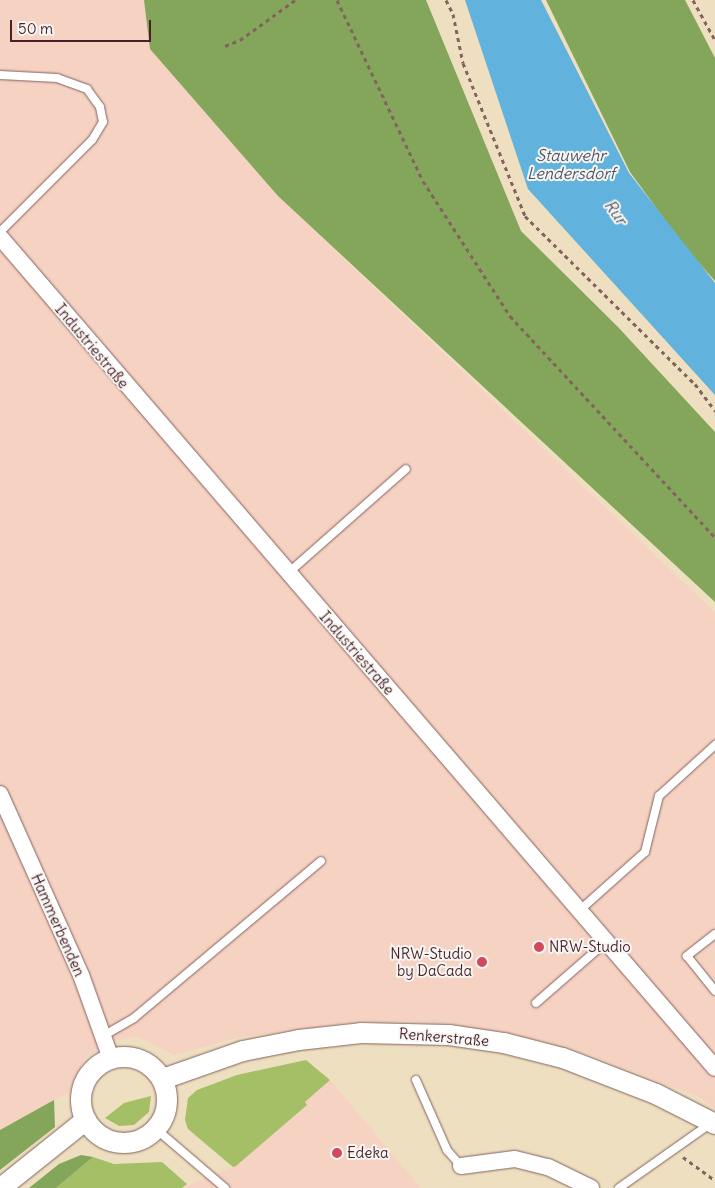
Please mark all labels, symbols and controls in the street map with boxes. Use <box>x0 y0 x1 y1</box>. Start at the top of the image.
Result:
scale bar <box>12 10 154 42</box>
text: 50 m <box>18 19 53 38</box>
water label: Stauwehr Lendersdorf <box>527 145 615 183</box>
water label: Rur <box>601 196 631 228</box>
street label: Industriestraße <box>51 300 133 392</box>
street label: Industriestraße <box>316 608 398 698</box>
street label: Hammerbenden <box>27 871 89 979</box>
place label: NRW-Studio <box>549 938 631 956</box>
marker: NRW-Studio <box>533 941 545 953</box>
place label: NRW-Studio by DaCada <box>390 944 472 979</box>
marker: NRW-Studio by DaCada <box>476 956 488 968</box>
street label: Renkerstraße <box>398 1024 490 1050</box>
place label: Edeka <box>347 1144 389 1162</box>
marker: Edeka <box>331 1147 343 1159</box>

